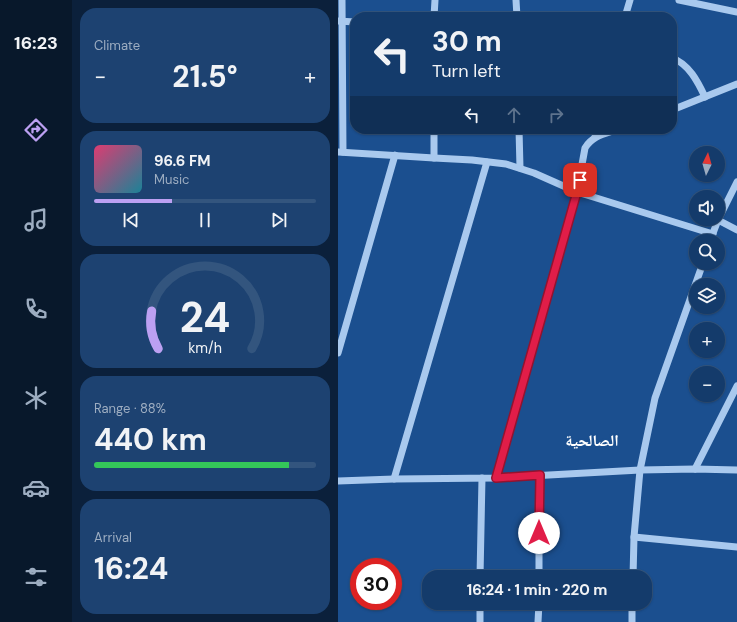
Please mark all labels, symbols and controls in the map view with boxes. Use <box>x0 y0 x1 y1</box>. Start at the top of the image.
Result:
text: 30 m <box>432 23 502 60</box>
icon: left <box>366 28 418 80</box>
text: 16:23 <box>14 31 58 55</box>
text: Climate <box>94 37 140 54</box>
text: 21.5° <box>172 57 238 96</box>
text: Turn left <box>432 59 501 83</box>
text: − <box>94 62 106 91</box>
text: + <box>304 62 316 91</box>
icon: left <box>461 104 483 126</box>
icon: ahead <box>503 104 525 126</box>
icon: right <box>545 104 567 126</box>
icon: directions <box>22 116 50 144</box>
north arrow <box>689 146 725 182</box>
map controls <box>689 146 725 402</box>
text: 96.6 FM <box>154 151 211 171</box>
pin <box>563 163 597 197</box>
icon: arrive <box>569 169 591 191</box>
text: Music <box>154 171 189 188</box>
button: sound <box>689 190 725 226</box>
icon: music <box>22 206 50 234</box>
icon: previous <box>120 209 142 231</box>
icon: pause <box>194 209 216 231</box>
icon: next <box>268 209 290 231</box>
button: search <box>689 234 725 270</box>
button: layers <box>689 278 725 314</box>
text: 24 <box>180 291 230 345</box>
icon: phone <box>22 295 50 323</box>
button: + <box>689 322 725 358</box>
text: km/h <box>188 339 222 357</box>
button: − <box>689 366 725 402</box>
icon: climate <box>22 384 50 412</box>
text: Range · 88% <box>94 400 166 417</box>
text: 440 km <box>94 420 207 459</box>
district label: الصالحية <box>565 430 619 451</box>
icon: car <box>22 474 50 502</box>
position arrow <box>518 512 560 554</box>
text: Arrival <box>94 529 132 546</box>
text: 16:24 <box>94 549 168 588</box>
speed limit sign: 30 <box>350 558 402 610</box>
icon: filters <box>22 563 50 591</box>
text: 16:24 · 1 min · 220 m <box>467 580 607 600</box>

